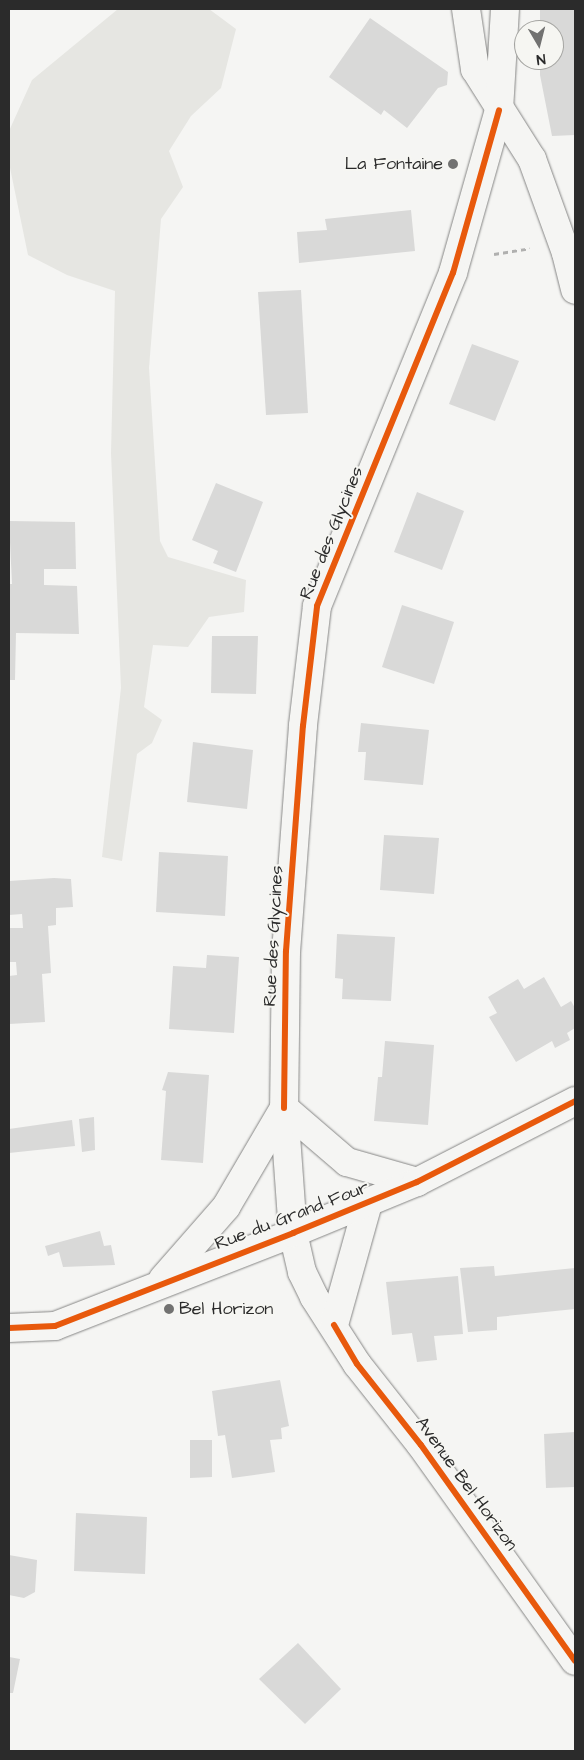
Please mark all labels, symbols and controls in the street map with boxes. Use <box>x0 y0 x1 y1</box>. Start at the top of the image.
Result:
north arrow <box>514 20 564 70</box>
text: N <box>535 48 547 69</box>
place label: La Fontaine <box>345 153 443 175</box>
marker: La Fontaine <box>447 158 459 170</box>
street label: Rue des Glycines <box>296 464 368 602</box>
street label: Rue des Glycines <box>260 865 288 1007</box>
street label: Rue du Grand Four <box>212 1177 372 1255</box>
place label: Bel Horizon <box>179 1298 273 1320</box>
marker: Bel Horizon <box>163 1303 175 1315</box>
street label: Avenue Bel Horizon <box>410 1413 522 1555</box>

